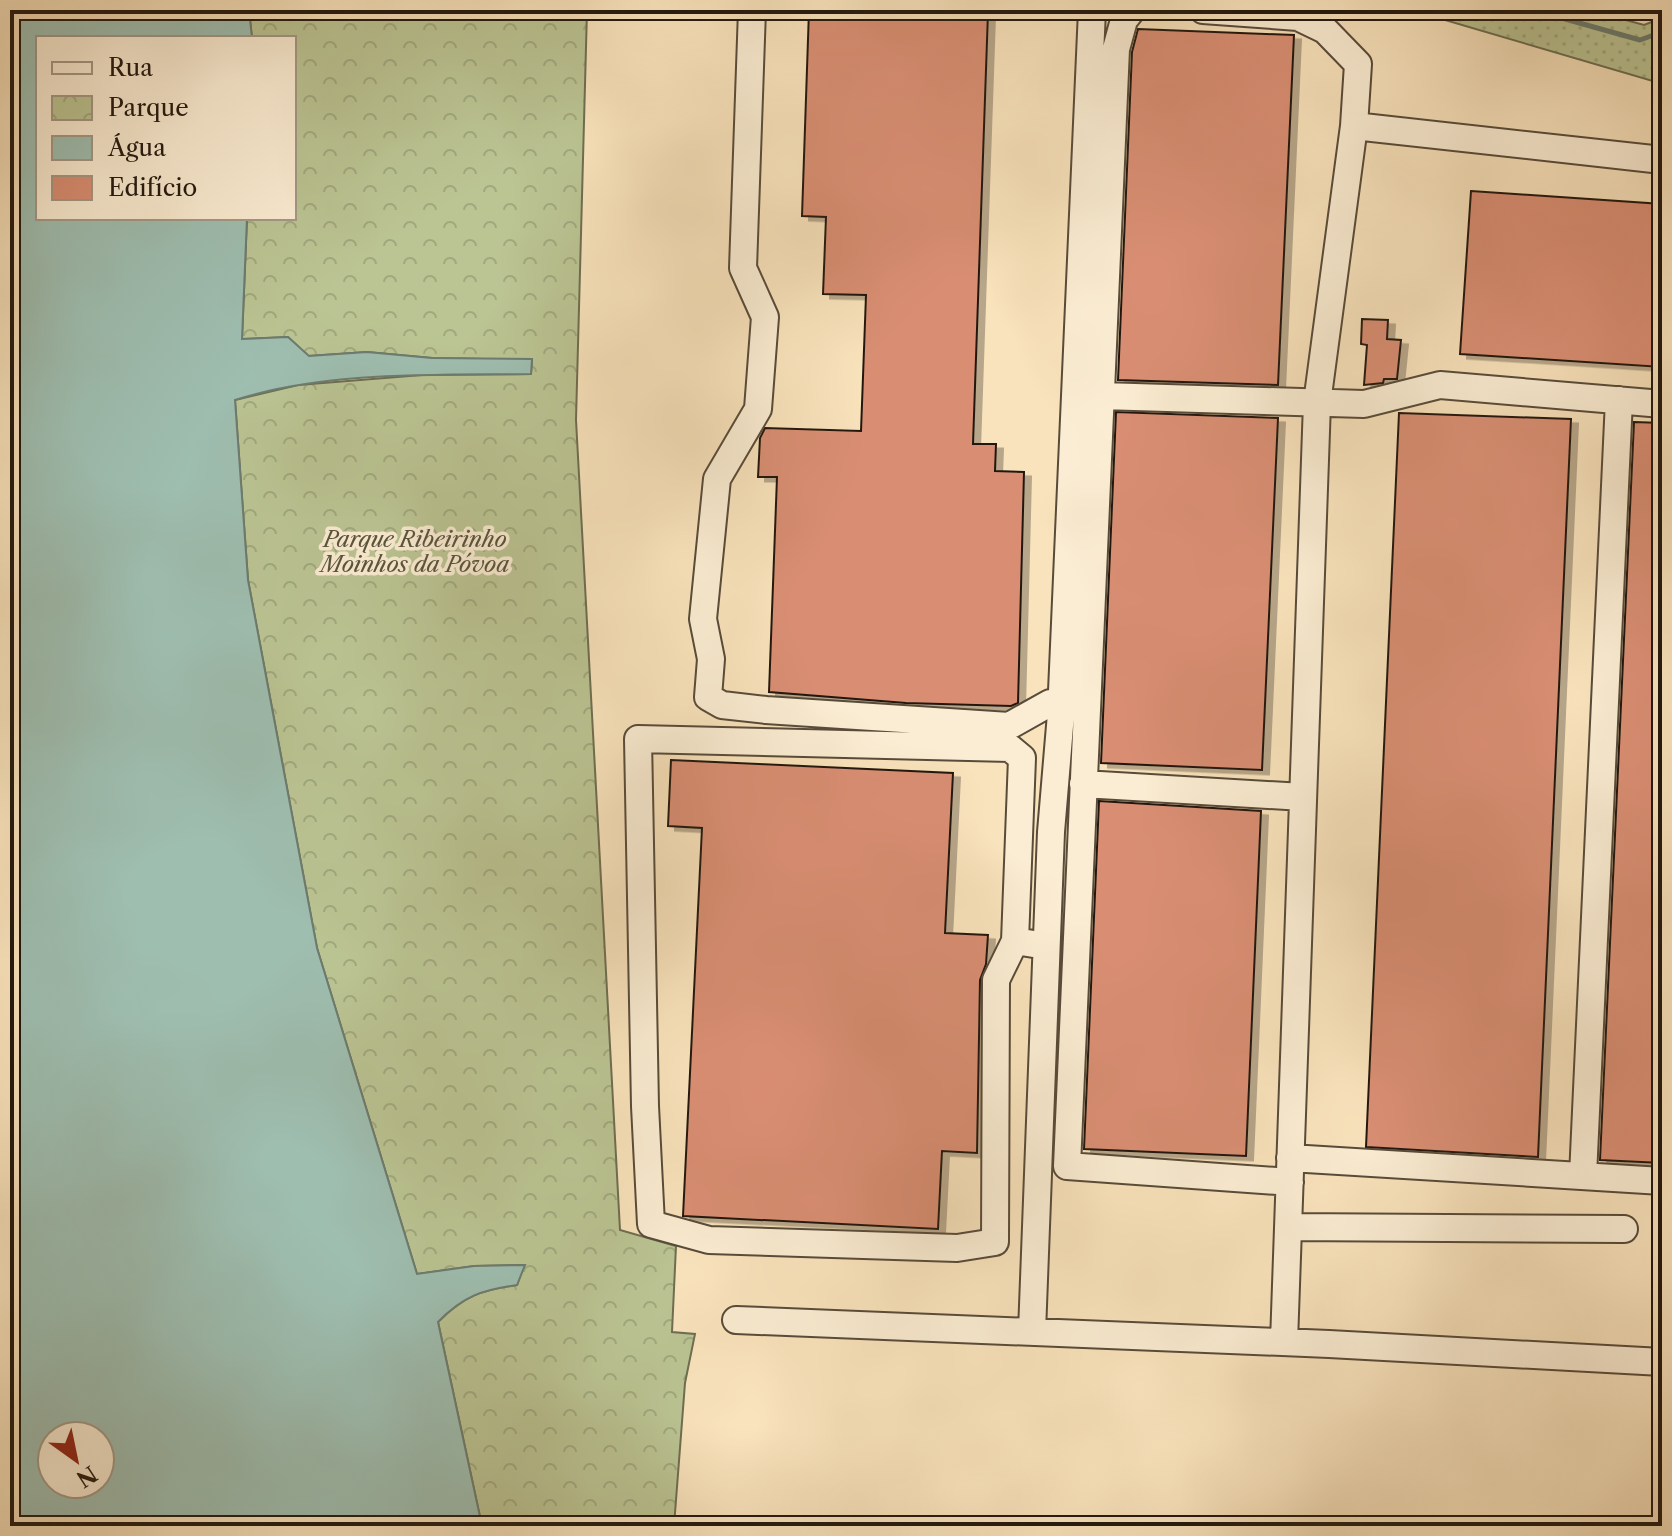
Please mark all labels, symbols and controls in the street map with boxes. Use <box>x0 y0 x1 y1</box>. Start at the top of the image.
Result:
legend <box>36 36 296 220</box>
text: Rua <box>108 53 153 82</box>
text: Parque <box>108 93 189 122</box>
text: Água <box>107 133 166 162</box>
text: Edifício <box>108 173 197 202</box>
park label: Parque Ribeirinho Moinhos da Póvoa <box>318 526 509 578</box>
north arrow <box>36 1420 116 1500</box>
text: N <box>71 1460 102 1493</box>

